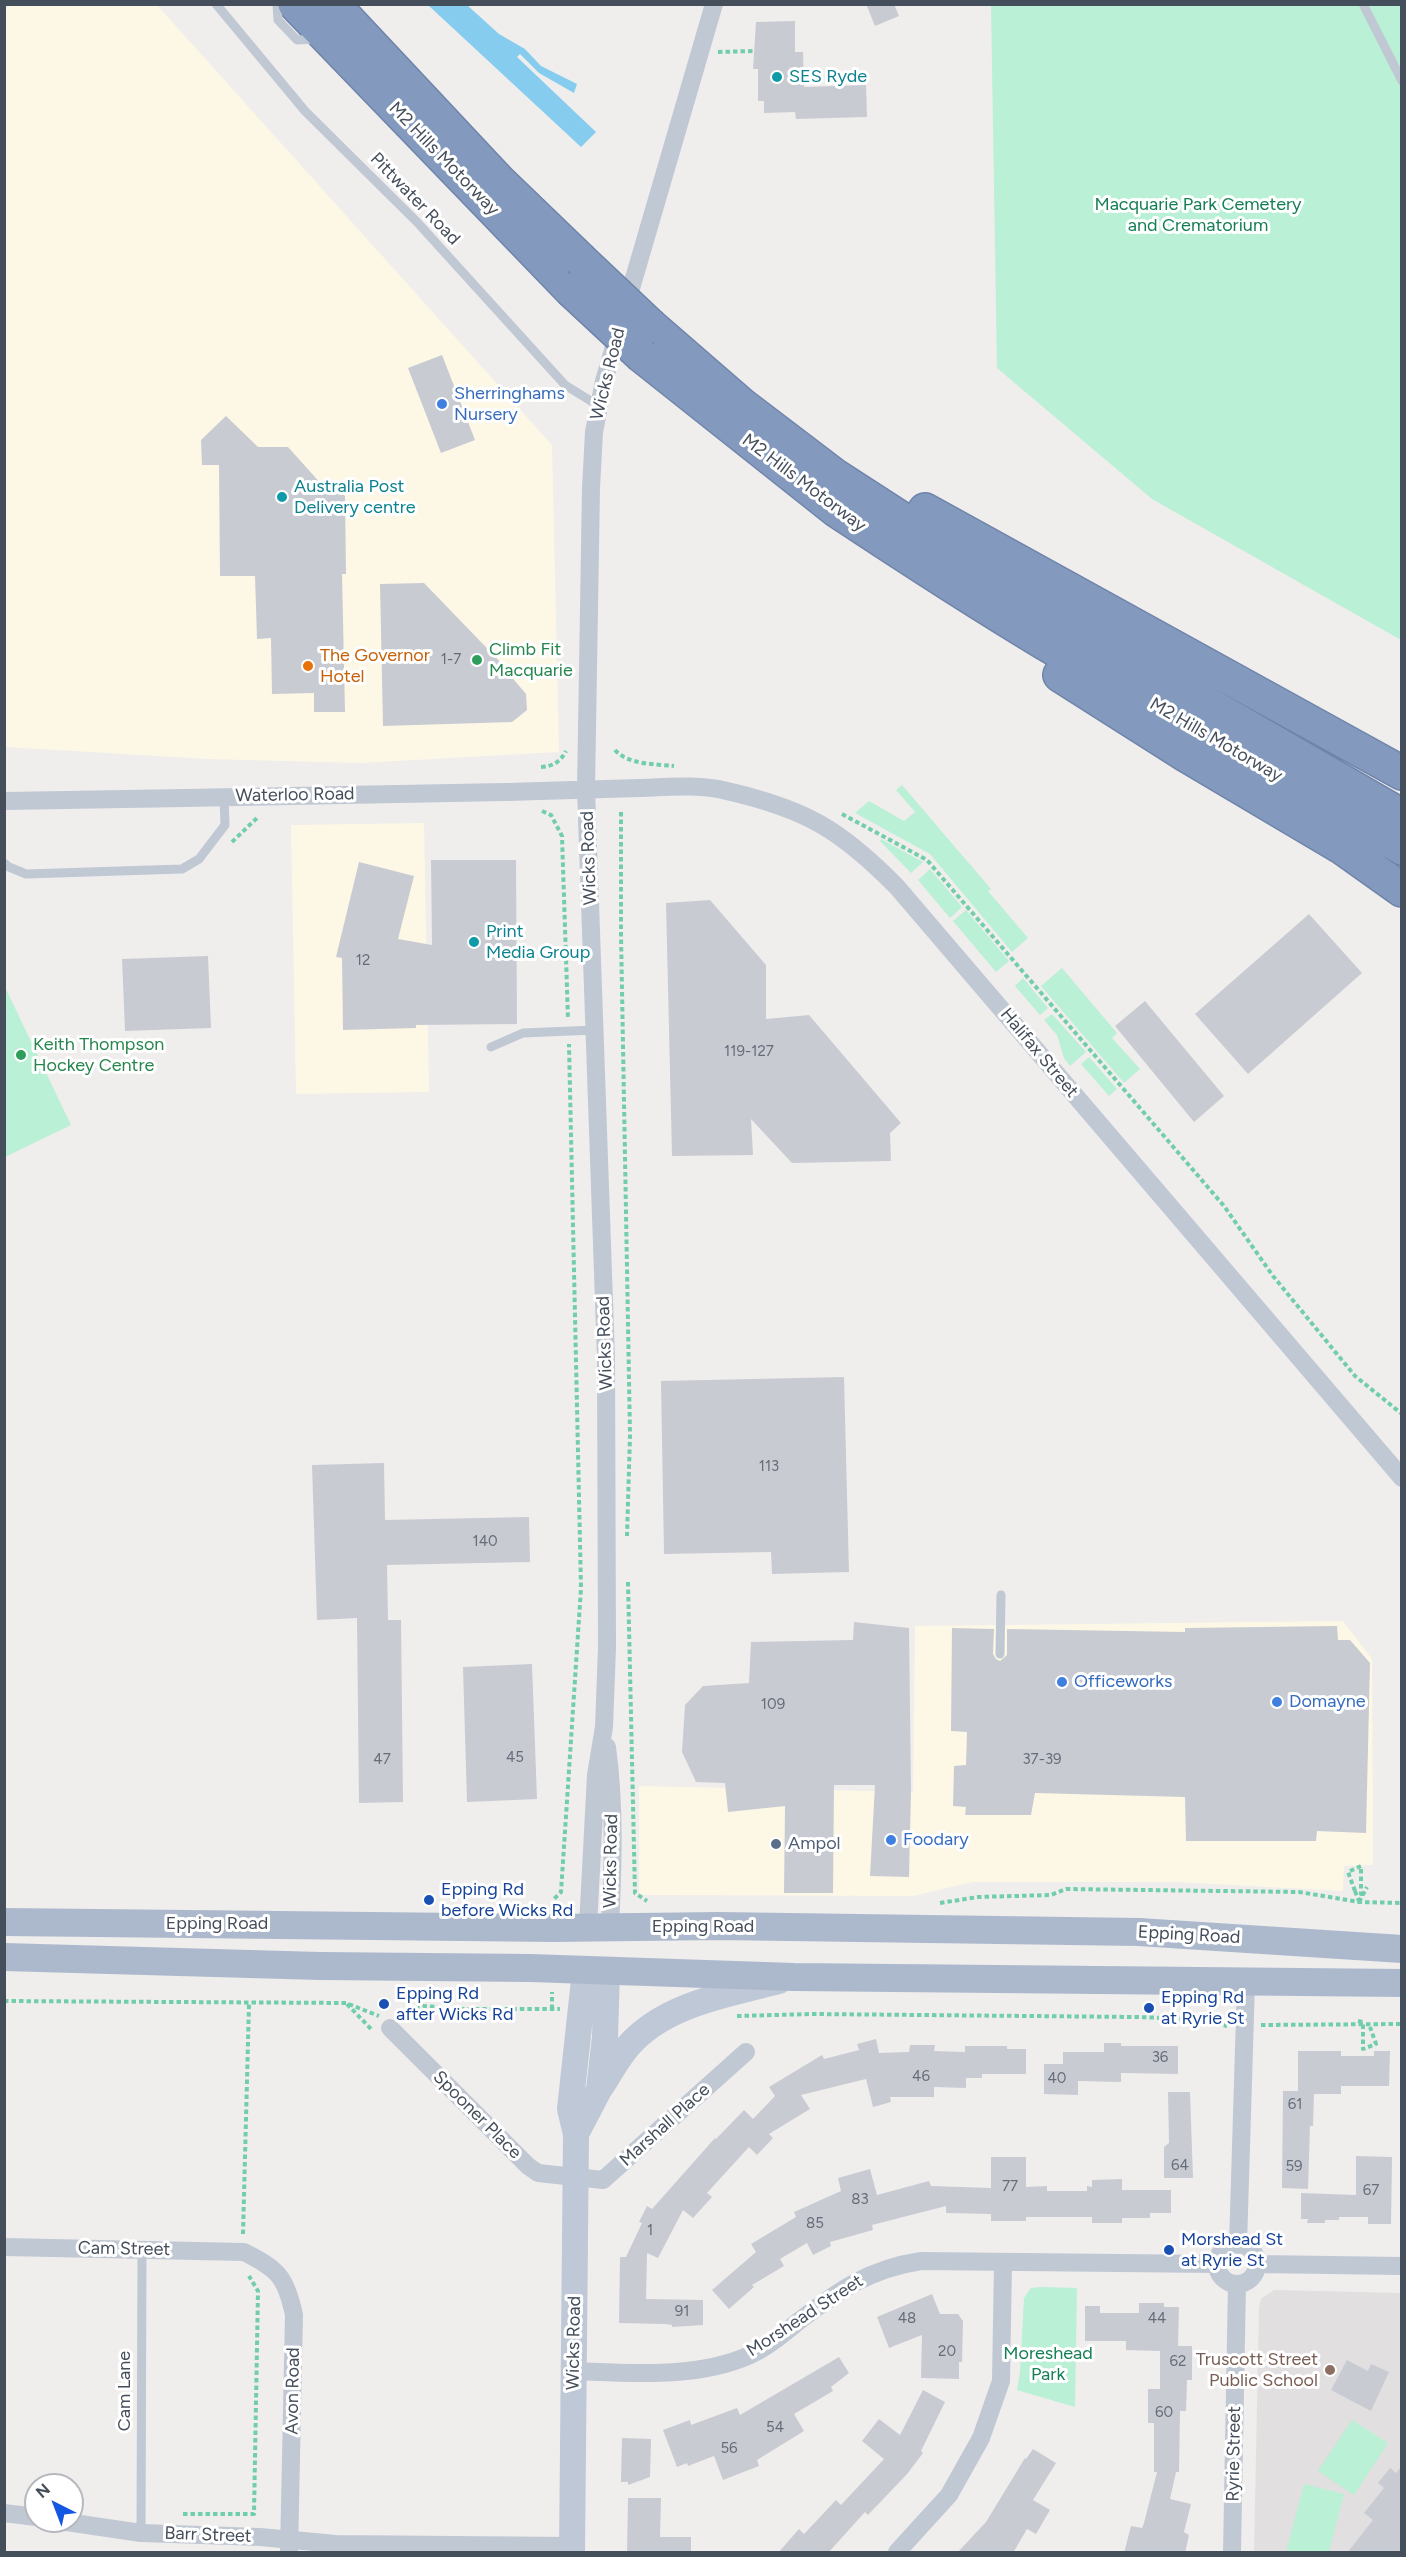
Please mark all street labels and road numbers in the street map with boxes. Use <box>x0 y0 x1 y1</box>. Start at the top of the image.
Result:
street label: M2 Hills Motorway <box>384 98 504 220</box>
street label: Pittwater Road <box>366 148 464 250</box>
street label: Wicks Road <box>586 326 630 422</box>
street label: M2 Hills Motorway <box>738 429 870 537</box>
street label: M2 Hills Motorway <box>1146 693 1286 787</box>
street label: Waterloo Road <box>235 783 355 807</box>
street label: Wicks Road <box>577 811 601 905</box>
street label: Halifax Street <box>995 1004 1083 1102</box>
street label: Wicks Road <box>593 1296 617 1390</box>
street label: Wicks Road <box>599 1814 623 1908</box>
street label: Epping Road <box>166 1913 268 1935</box>
street label: Epping Road <box>652 1916 754 1938</box>
street label: Epping Road <box>1137 1922 1241 1948</box>
street label: Spooner Place <box>428 2066 526 2164</box>
street label: Marshall Place <box>616 2079 714 2171</box>
street label: Cam Street <box>78 2237 170 2261</box>
street label: Morshead Street <box>743 2270 867 2362</box>
street label: Wicks Road <box>562 2296 586 2390</box>
street label: Avon Road <box>281 2347 305 2435</box>
street label: Cam Lane <box>114 2351 136 2431</box>
street label: Ryrie Street <box>1222 2406 1246 2502</box>
street label: Barr Street <box>164 2523 252 2547</box>

